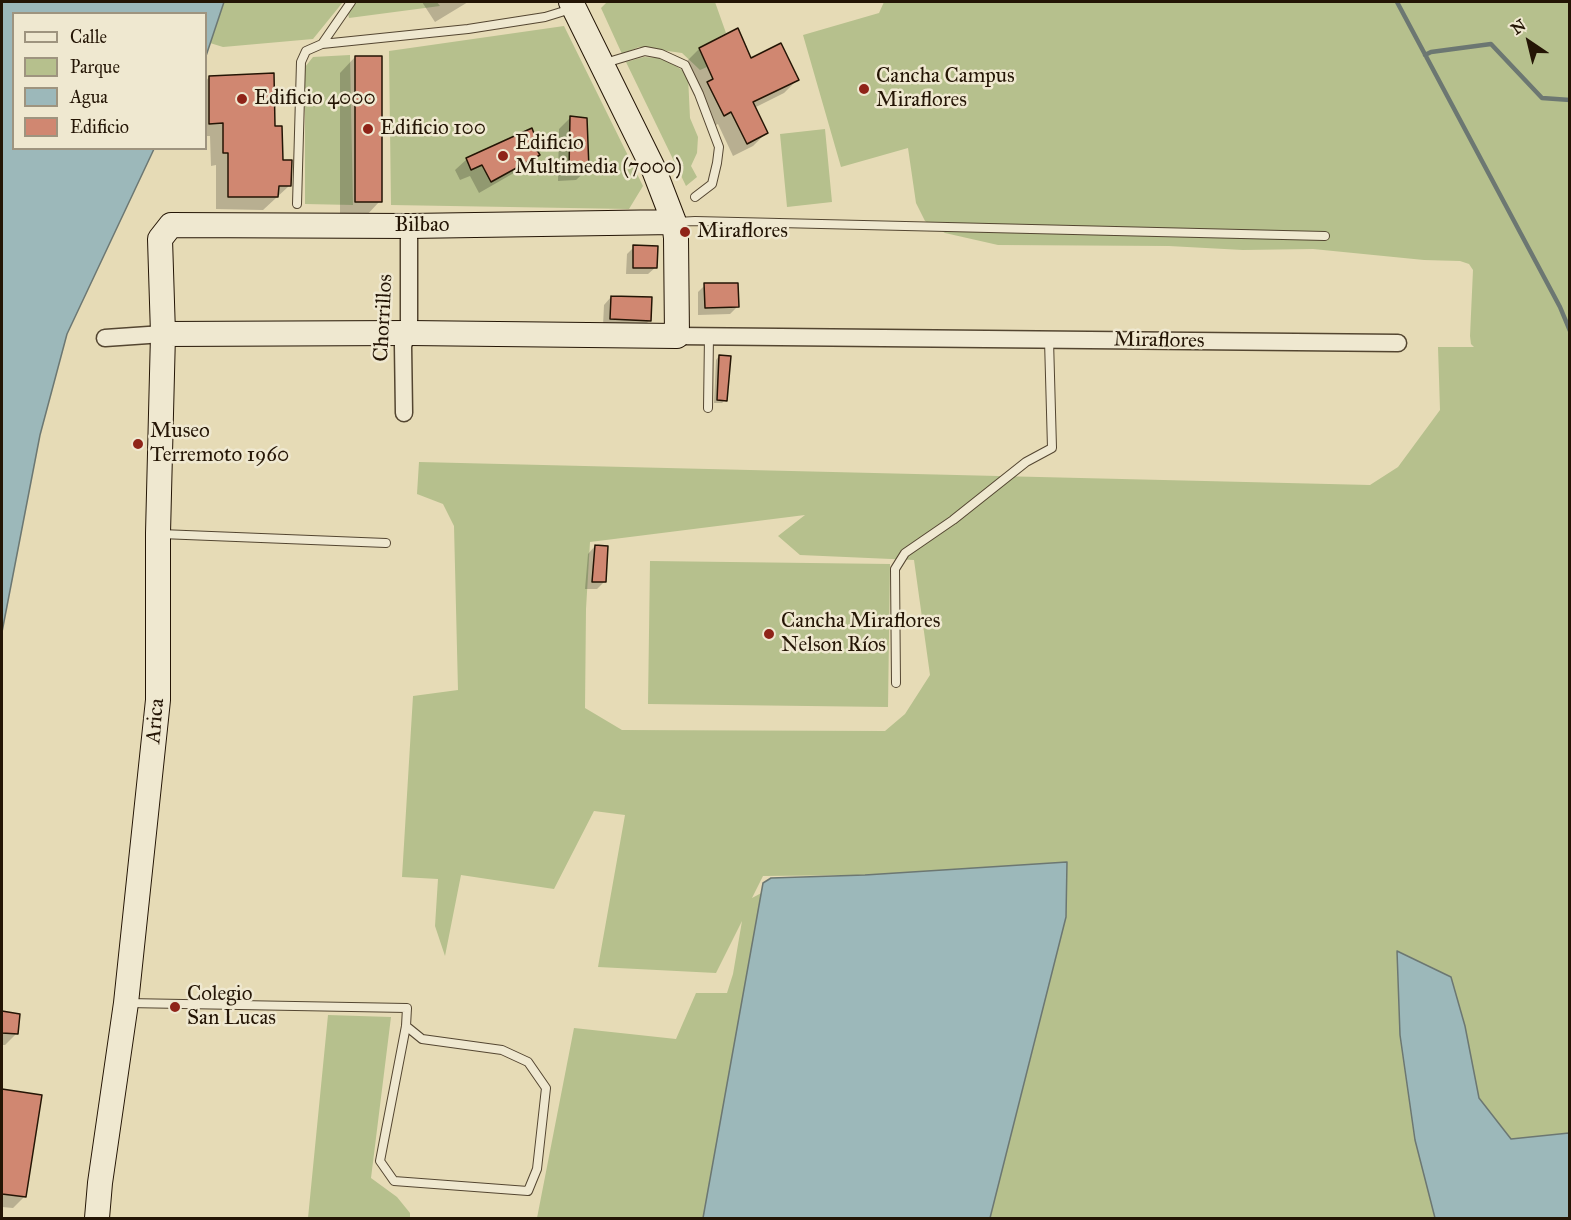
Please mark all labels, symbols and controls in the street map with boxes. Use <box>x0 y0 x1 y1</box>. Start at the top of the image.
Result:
legend <box>12 12 207 150</box>
north arrow <box>1499 12 1559 72</box>
text: N <box>1507 15 1529 39</box>
text: Calle <box>70 26 107 48</box>
text: Parque <box>70 56 120 78</box>
place label: Cancha Campus Miraflores <box>876 64 1015 114</box>
marker: Cancha Campus Miraflores <box>857 82 871 96</box>
text: Agua <box>70 86 108 108</box>
place label: Edificio 4000 <box>254 86 376 112</box>
marker: Edificio 4000 <box>235 92 249 106</box>
text: Edificio <box>70 116 129 138</box>
place label: Edificio 100 <box>380 116 486 142</box>
marker: Edificio 100 <box>361 122 375 136</box>
place label: Edificio Multimedia (7000) <box>515 131 682 181</box>
marker: Edificio Multimedia (7000) <box>496 149 510 163</box>
street label: Bilbao <box>394 213 450 239</box>
place label: Miraflores <box>697 219 788 245</box>
marker: Miraflores <box>678 225 692 239</box>
street label: Chorrillos <box>369 274 399 362</box>
street label: Miraflores <box>1113 328 1205 354</box>
place label: Museo Terremoto 1960 <box>150 419 289 469</box>
marker: Museo Terremoto 1960 <box>131 437 145 451</box>
place label: Cancha Miraflores Nelson Ríos <box>781 609 940 659</box>
marker: Cancha Miraflores Nelson Ríos <box>762 627 776 641</box>
street label: Arica <box>141 697 171 745</box>
place label: Colegio San Lucas <box>187 982 276 1032</box>
marker: Colegio San Lucas <box>168 1000 182 1014</box>

